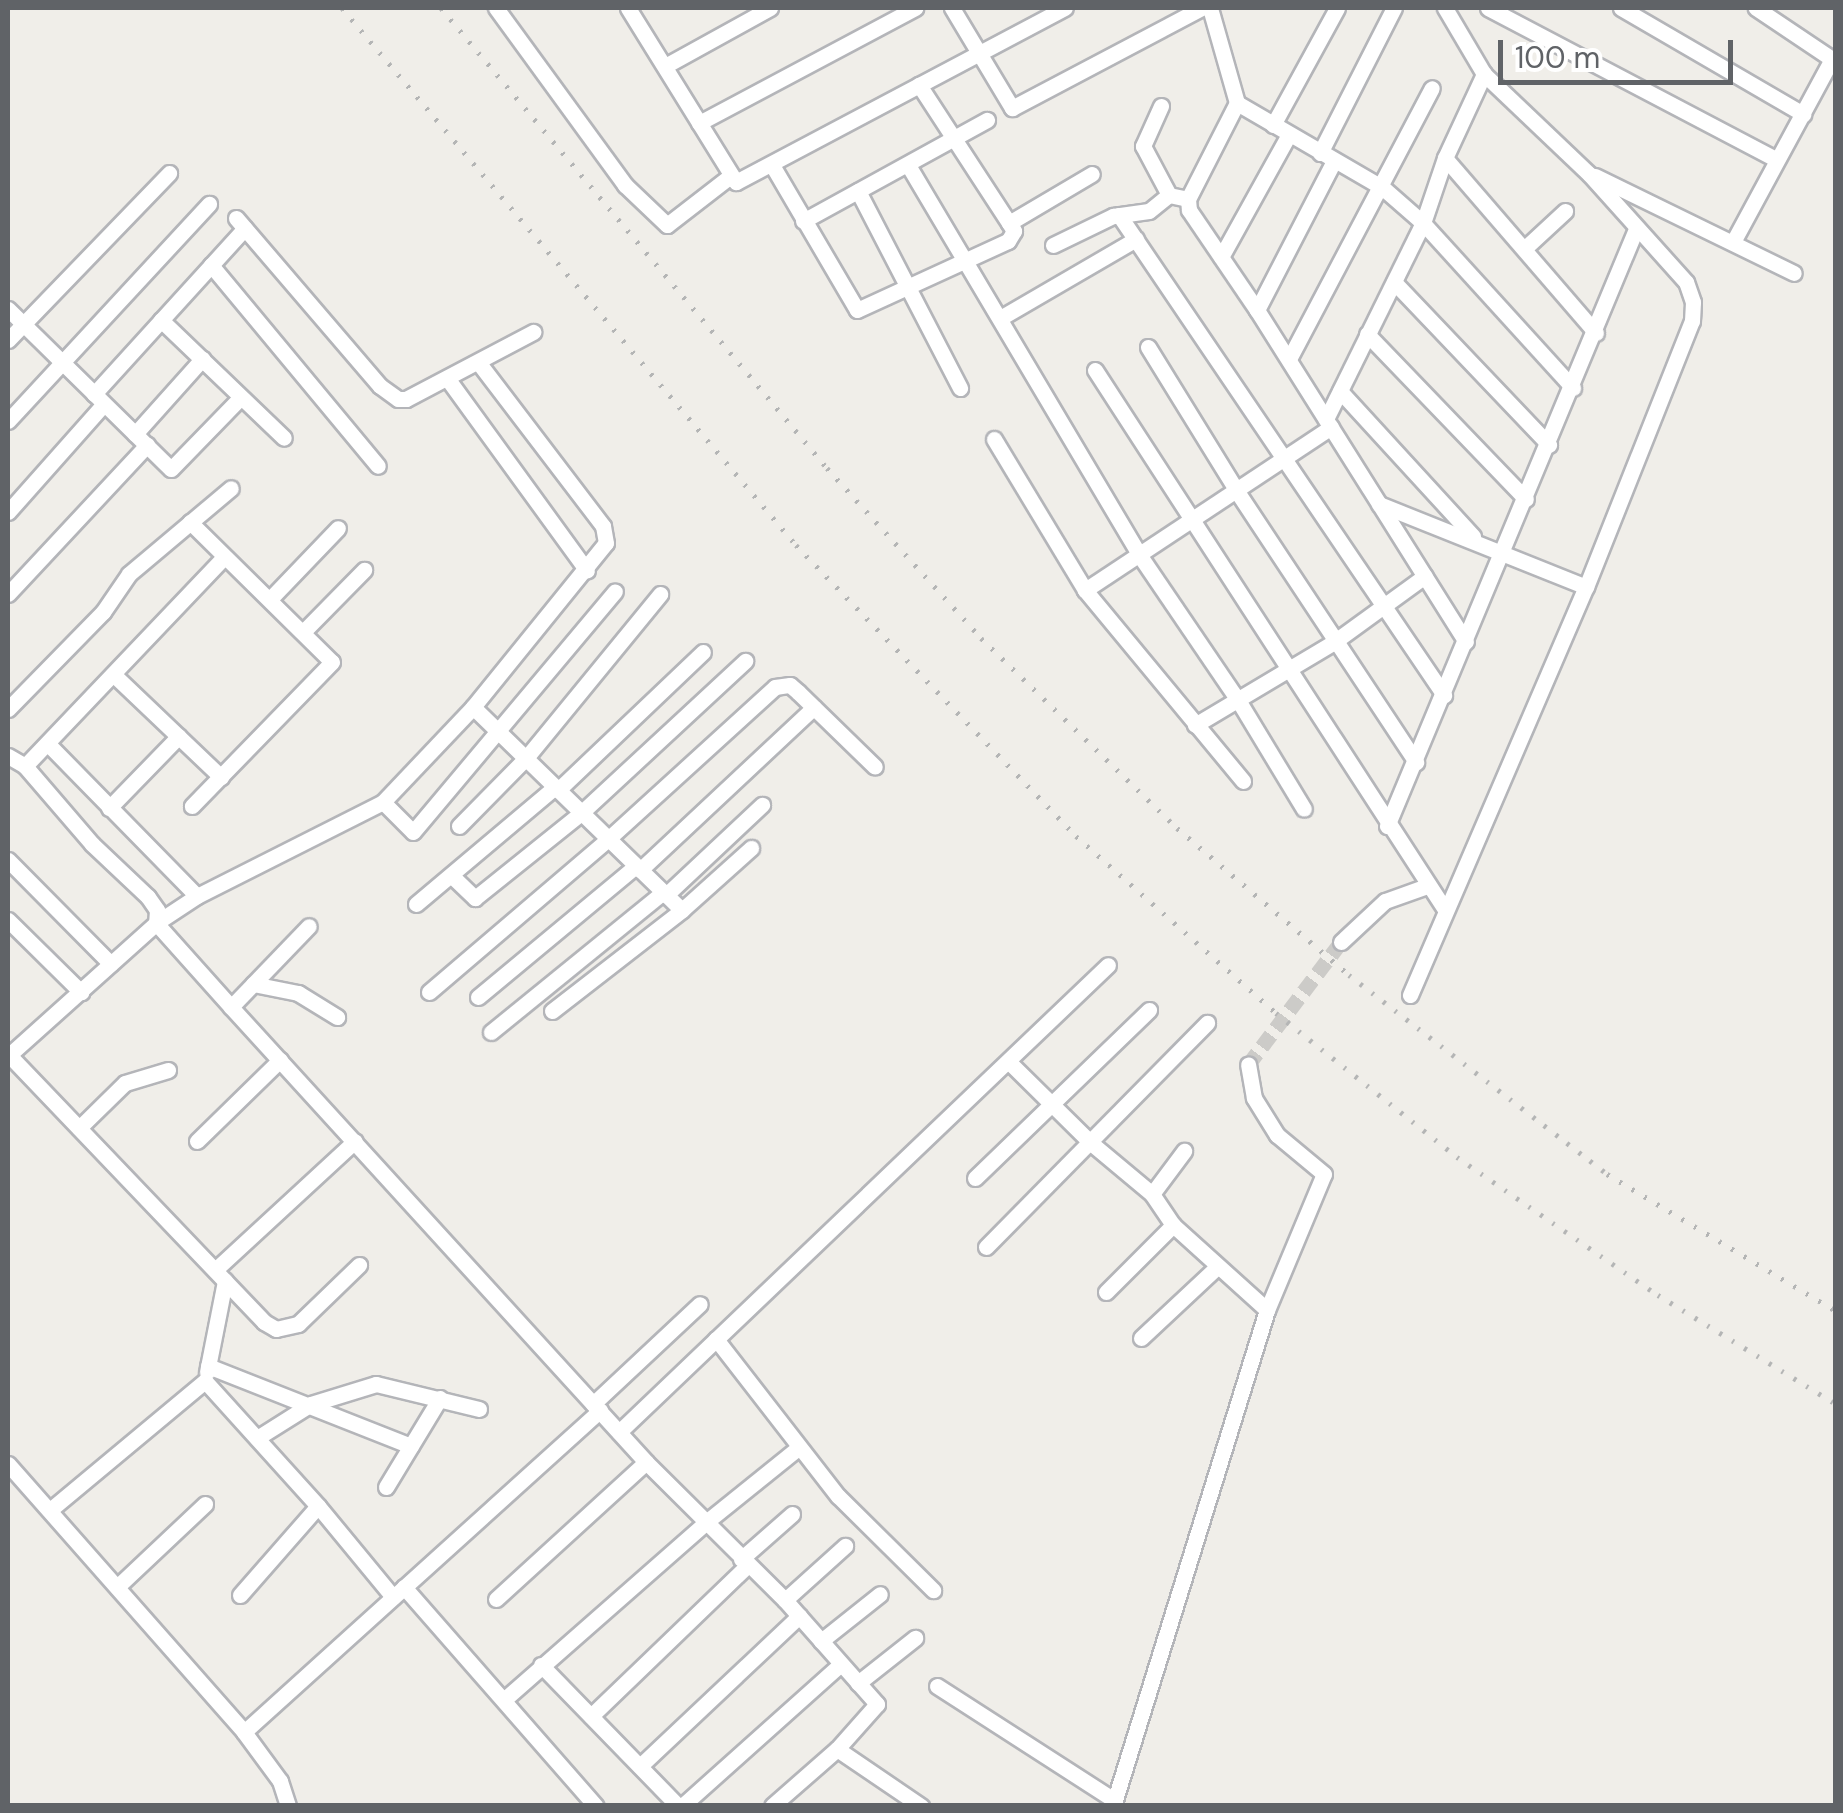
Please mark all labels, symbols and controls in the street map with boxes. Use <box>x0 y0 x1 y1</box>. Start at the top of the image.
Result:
scale bar <box>1503 20 1738 82</box>
text: 100 m <box>1515 38 1600 77</box>

